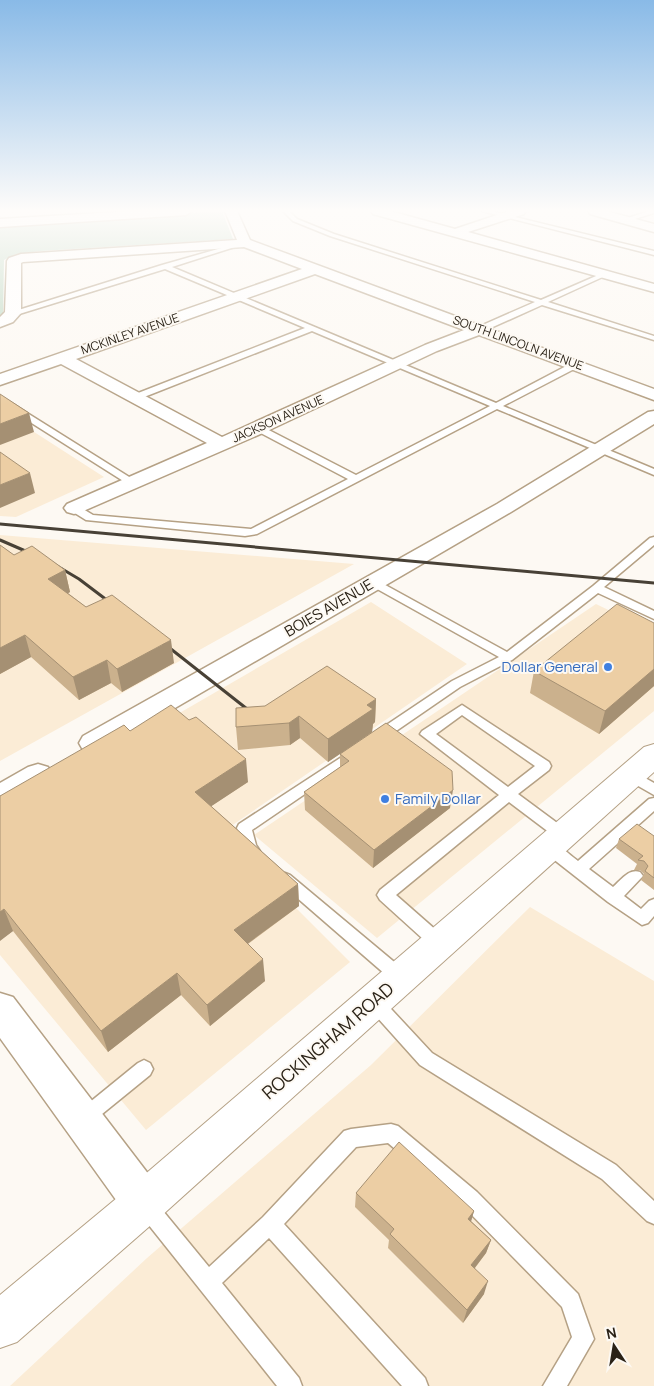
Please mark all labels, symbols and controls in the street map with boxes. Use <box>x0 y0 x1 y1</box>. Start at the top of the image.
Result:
street label: MCKINLEY AVENUE <box>79 309 181 358</box>
street label: SOUTH LINCOLN AVENUE <box>451 311 586 374</box>
street label: JACKSON AVENUE <box>229 391 327 446</box>
street label: BOIES AVENUE <box>280 574 377 642</box>
place label: Dollar General <box>502 656 598 677</box>
marker: Dollar General <box>602 661 614 673</box>
place label: Family Dollar <box>395 788 482 809</box>
marker: Family Dollar <box>379 793 391 805</box>
street label: ROCKINGHAM ROAD <box>256 976 398 1104</box>
north arrow <box>589 1321 639 1371</box>
text: N <box>604 1322 618 1343</box>

